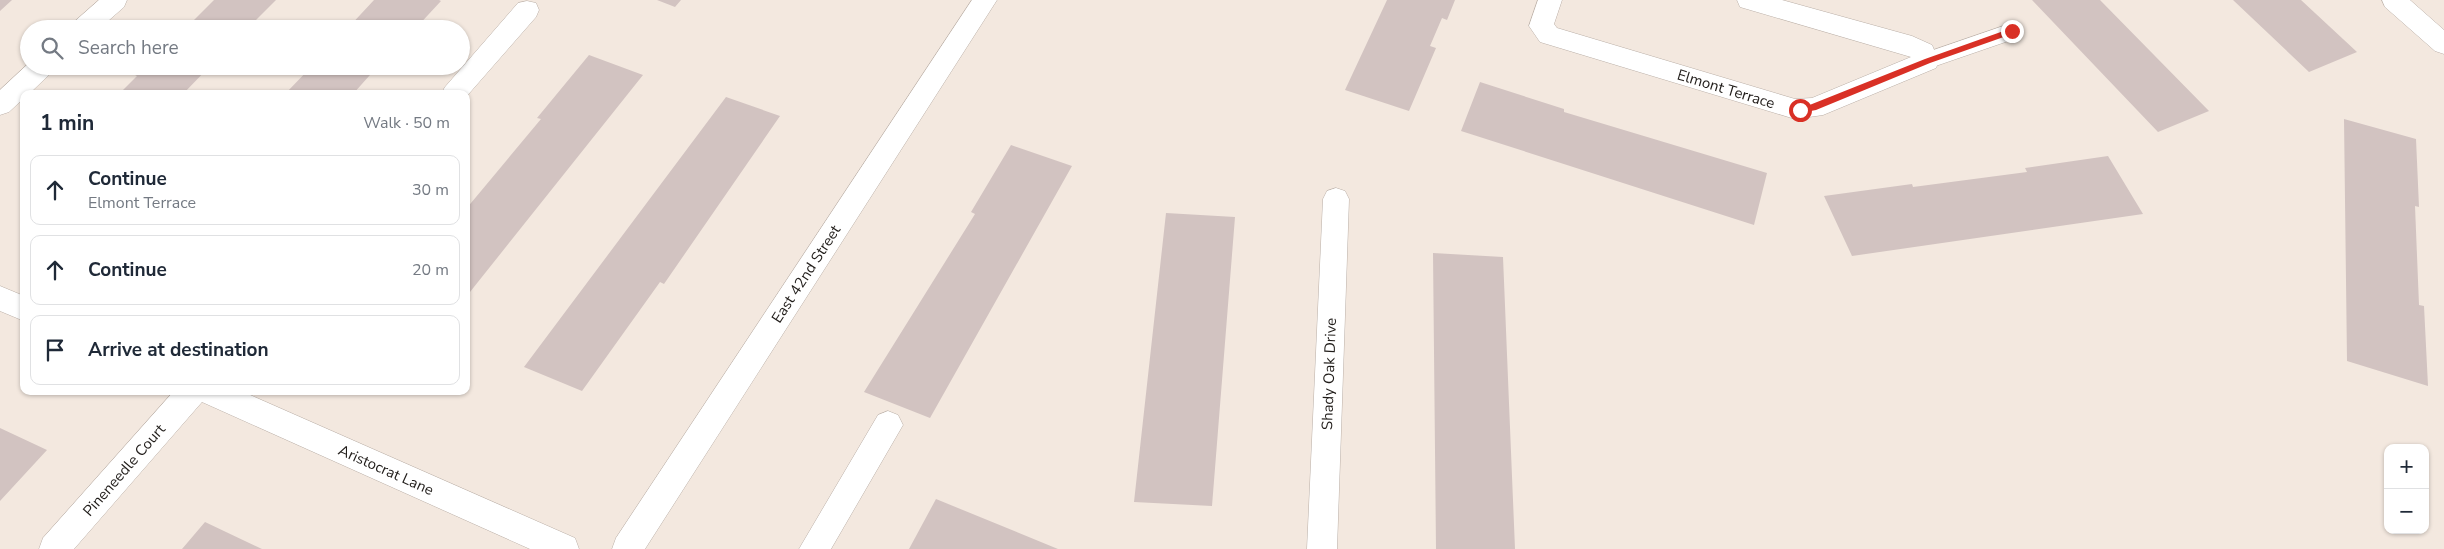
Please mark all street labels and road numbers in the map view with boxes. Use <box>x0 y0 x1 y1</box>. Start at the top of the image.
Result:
street label: Elmont Terrace <box>1675 65 1777 113</box>
street label: East 42nd Street <box>767 221 846 327</box>
street label: Shady Oak Drive <box>1317 317 1341 431</box>
street label: Pineneedle Court <box>78 419 170 520</box>
street label: Aristocrat Lane <box>335 440 437 500</box>

